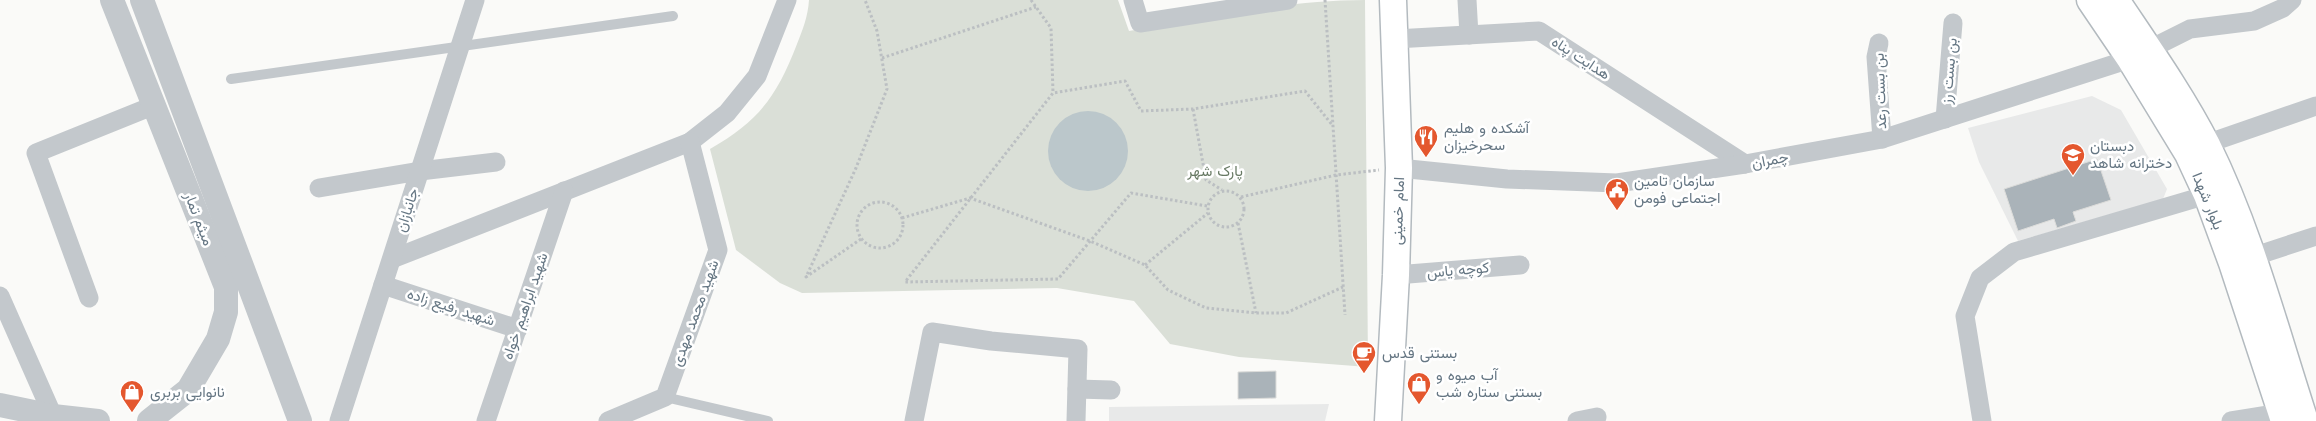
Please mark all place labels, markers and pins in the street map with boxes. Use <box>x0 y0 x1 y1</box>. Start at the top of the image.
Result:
place label: آشکده و هلیم سحرخیزان <box>1444 119 1530 154</box>
restaurant icon: آشکده و هلیم سحرخیزان <box>1413 124 1439 158</box>
place label: دبستان دخترانه شاهد <box>2090 137 2172 172</box>
school or university icon: دبستان دخترانه شاهد <box>2060 142 2086 176</box>
place label: سازمان تامین اجتماعی فومن <box>1634 172 1720 208</box>
public building icon: سازمان تامین اجتماعی فومن <box>1604 177 1630 211</box>
cafe icon: بستنی قدس <box>1351 340 1377 374</box>
place label: بستنی قدس <box>1382 344 1457 363</box>
place label: آب میوه و بستنی ستاره شب <box>1436 366 1542 402</box>
shop icon: آب میوه و بستنی ستاره شب <box>1406 371 1432 405</box>
shop icon: نانوایی بربری <box>119 379 145 413</box>
place label: نانوایی بربری <box>150 383 225 402</box>

